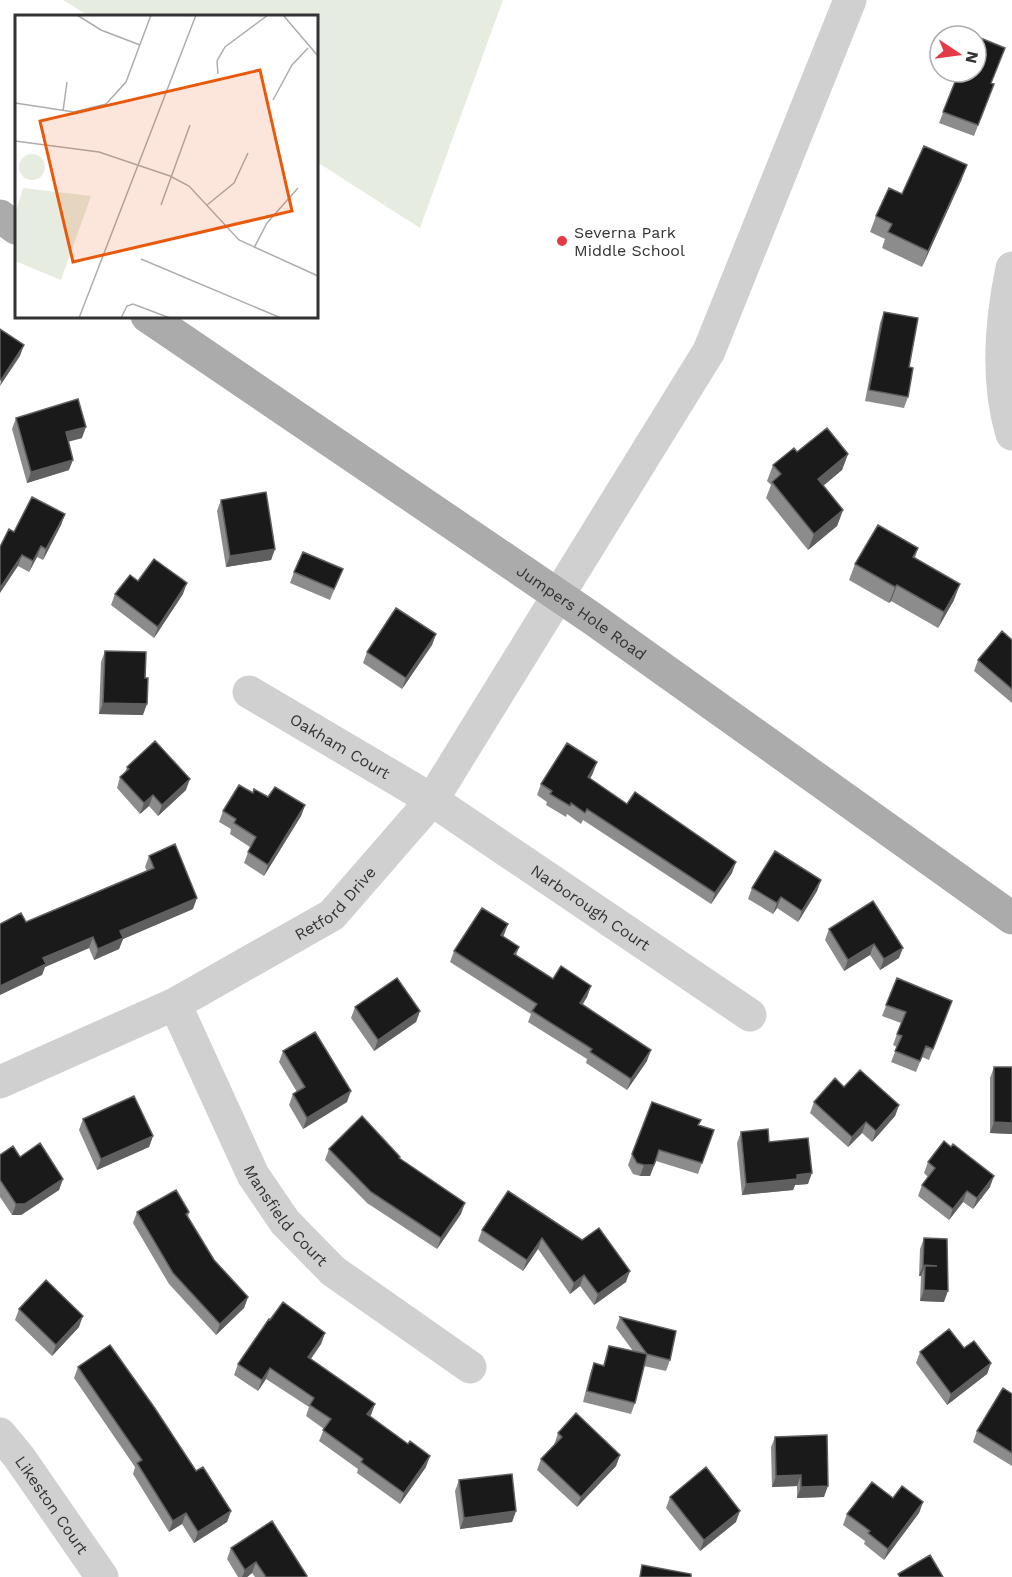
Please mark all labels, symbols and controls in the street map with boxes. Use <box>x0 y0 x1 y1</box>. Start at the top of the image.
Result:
inset map <box>15 15 318 318</box>
north arrow <box>928 24 988 84</box>
text: N <box>962 49 983 65</box>
place label: Severna Park Middle School <box>574 223 685 260</box>
marker: Severna Park Middle School <box>555 234 569 248</box>
street label: Jumpers Hole Road <box>513 561 650 664</box>
street label: Oakham Court <box>287 709 394 783</box>
street label: Narborough Court <box>527 861 654 955</box>
street label: Retford Drive <box>291 863 380 944</box>
street label: Mansfield Court <box>240 1162 332 1270</box>
street label: Likeston Court <box>11 1452 92 1558</box>

